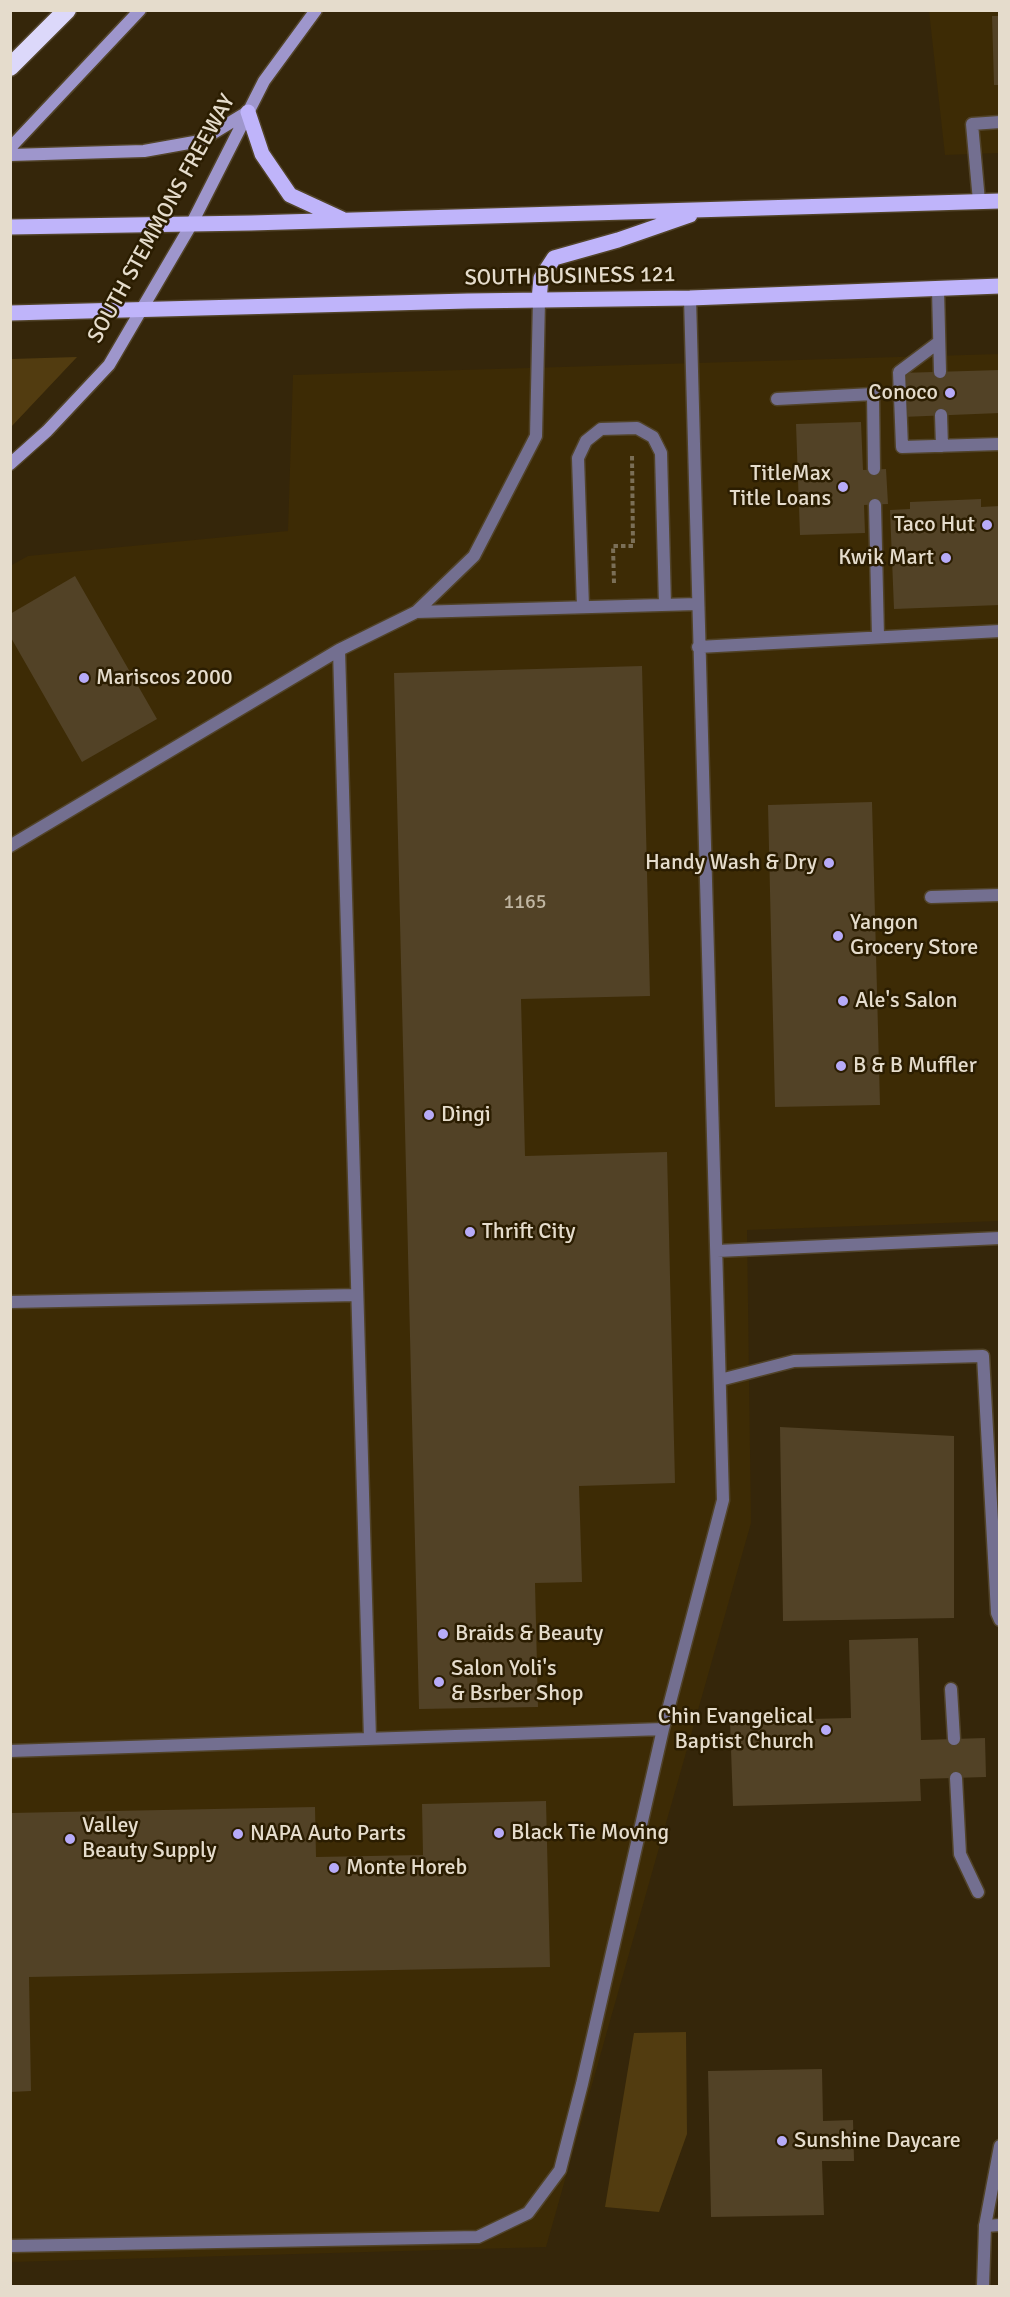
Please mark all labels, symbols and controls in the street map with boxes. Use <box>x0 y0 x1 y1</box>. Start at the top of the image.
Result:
street label: SOUTH STEMMONS FREEWAY <box>83 90 241 348</box>
street label: SOUTH BUSINESS 121 <box>464 262 676 292</box>
place label: Conoco <box>868 380 938 406</box>
marker: Conoco <box>943 386 957 400</box>
place label: TitleMax Title Loans <box>729 461 831 512</box>
marker: TitleMax Title Loans <box>836 480 850 494</box>
place label: Taco Hut <box>894 512 975 538</box>
marker: Taco Hut <box>980 518 994 532</box>
place label: Kwik Mart <box>838 545 934 571</box>
marker: Kwik Mart <box>939 551 953 565</box>
place label: Mariscos 2000 <box>96 665 233 691</box>
marker: Mariscos 2000 <box>77 671 91 685</box>
place label: Handy Wash & Dry <box>645 850 817 876</box>
marker: Handy Wash & Dry <box>822 856 836 870</box>
house number: 1165 <box>503 891 547 915</box>
place label: Yangon Grocery Store <box>850 910 978 962</box>
marker: Yangon Grocery Store <box>831 929 845 943</box>
place label: Ale's Salon <box>855 988 958 1014</box>
marker: Ale's Salon <box>836 994 850 1008</box>
place label: B & B Muffler <box>853 1053 977 1079</box>
marker: B & B Muffler <box>834 1059 848 1073</box>
place label: Dingi <box>441 1102 491 1128</box>
marker: Dingi <box>422 1108 436 1122</box>
place label: Thrift City <box>482 1219 576 1245</box>
marker: Thrift City <box>463 1225 477 1239</box>
place label: Braids & Beauty <box>455 1621 603 1647</box>
marker: Braids & Beauty <box>436 1627 450 1641</box>
place label: Salon Yoli's & Bsrber Shop <box>451 1656 583 1708</box>
marker: Salon Yoli's & Bsrber Shop <box>432 1675 446 1689</box>
place label: Chin Evangelical Baptist Church <box>658 1704 814 1756</box>
marker: Chin Evangelical Baptist Church <box>819 1723 833 1737</box>
place label: Valley Beauty Supply <box>82 1813 216 1864</box>
place label: Black Tie Moving <box>511 1820 669 1846</box>
place label: NAPA Auto Parts <box>250 1821 406 1847</box>
marker: Black Tie Moving <box>492 1826 506 1840</box>
marker: NAPA Auto Parts <box>231 1827 245 1841</box>
marker: Valley Beauty Supply <box>63 1832 77 1846</box>
place label: Monte Horeb <box>346 1855 467 1881</box>
marker: Monte Horeb <box>327 1861 341 1875</box>
place label: Sunshine Daycare <box>794 2128 961 2154</box>
marker: Sunshine Daycare <box>775 2134 789 2148</box>

